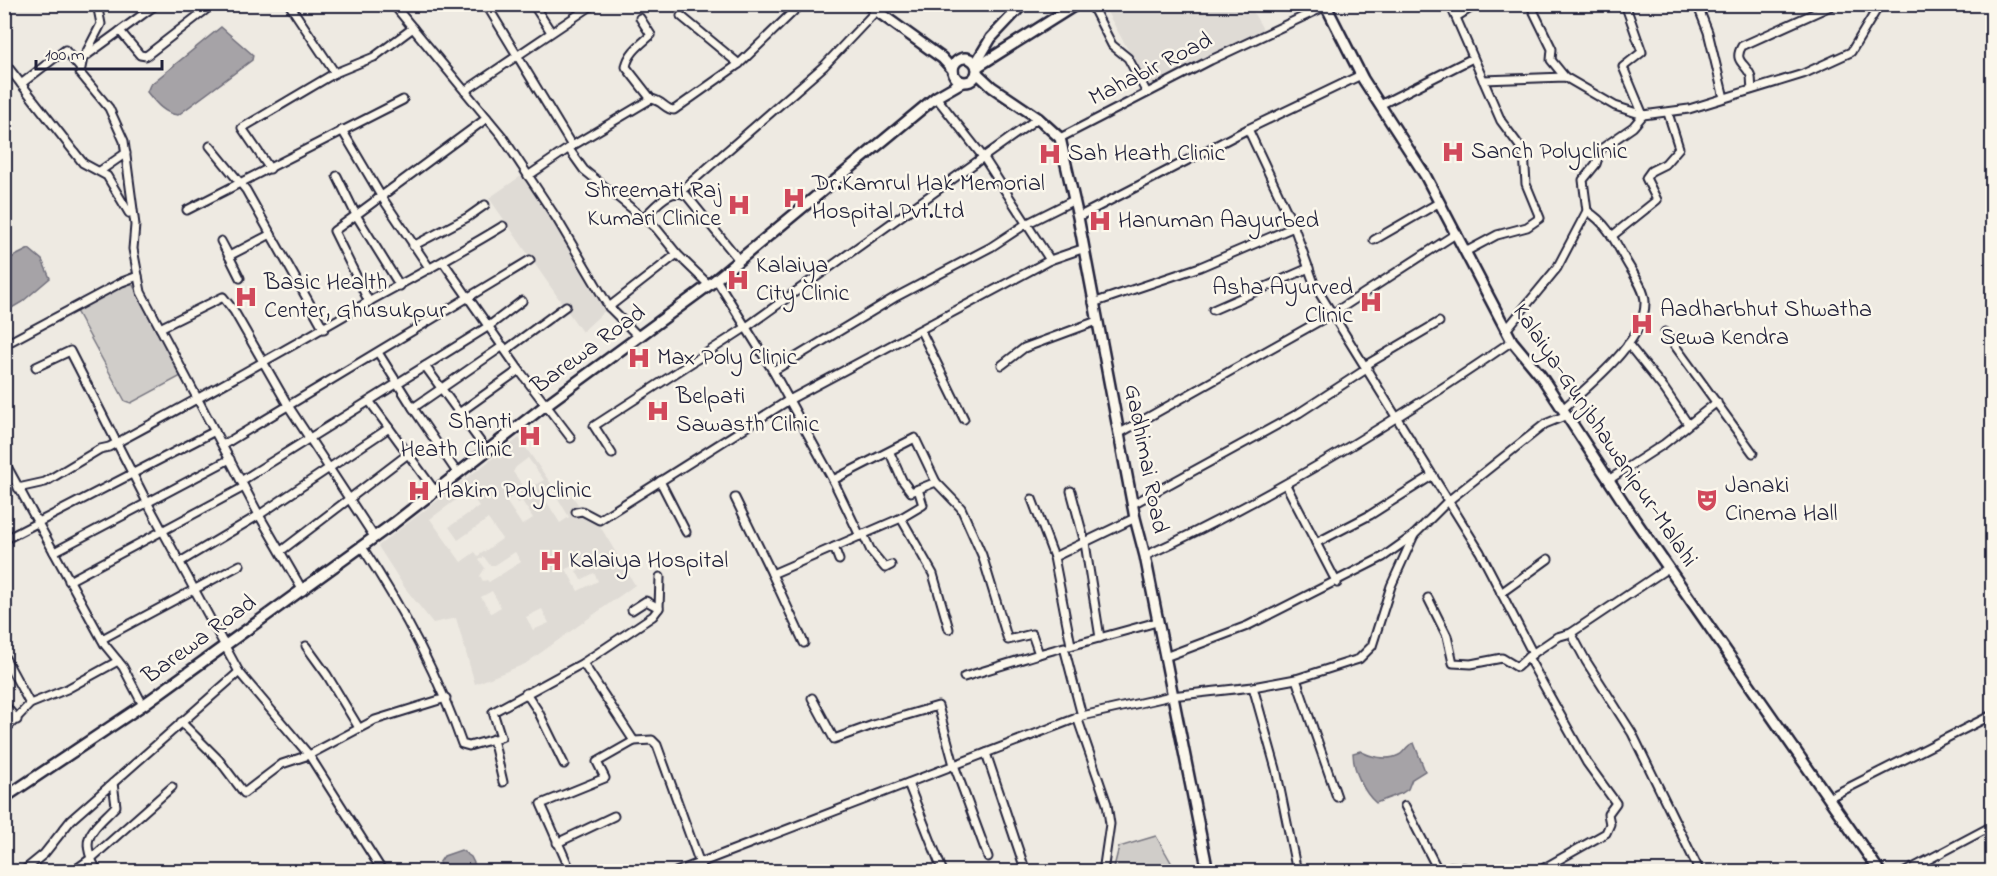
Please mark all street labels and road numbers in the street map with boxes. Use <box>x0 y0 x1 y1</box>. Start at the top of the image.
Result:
street label: Mahabir Road <box>1083 24 1219 116</box>
street label: Barewa Road <box>524 296 654 404</box>
street label: Kalaiya-Gunjbhawanipur-Malahi <box>1502 297 1705 575</box>
street label: Gadhimai Road <box>1113 381 1177 537</box>
street label: Barewa Road <box>135 586 265 694</box>

